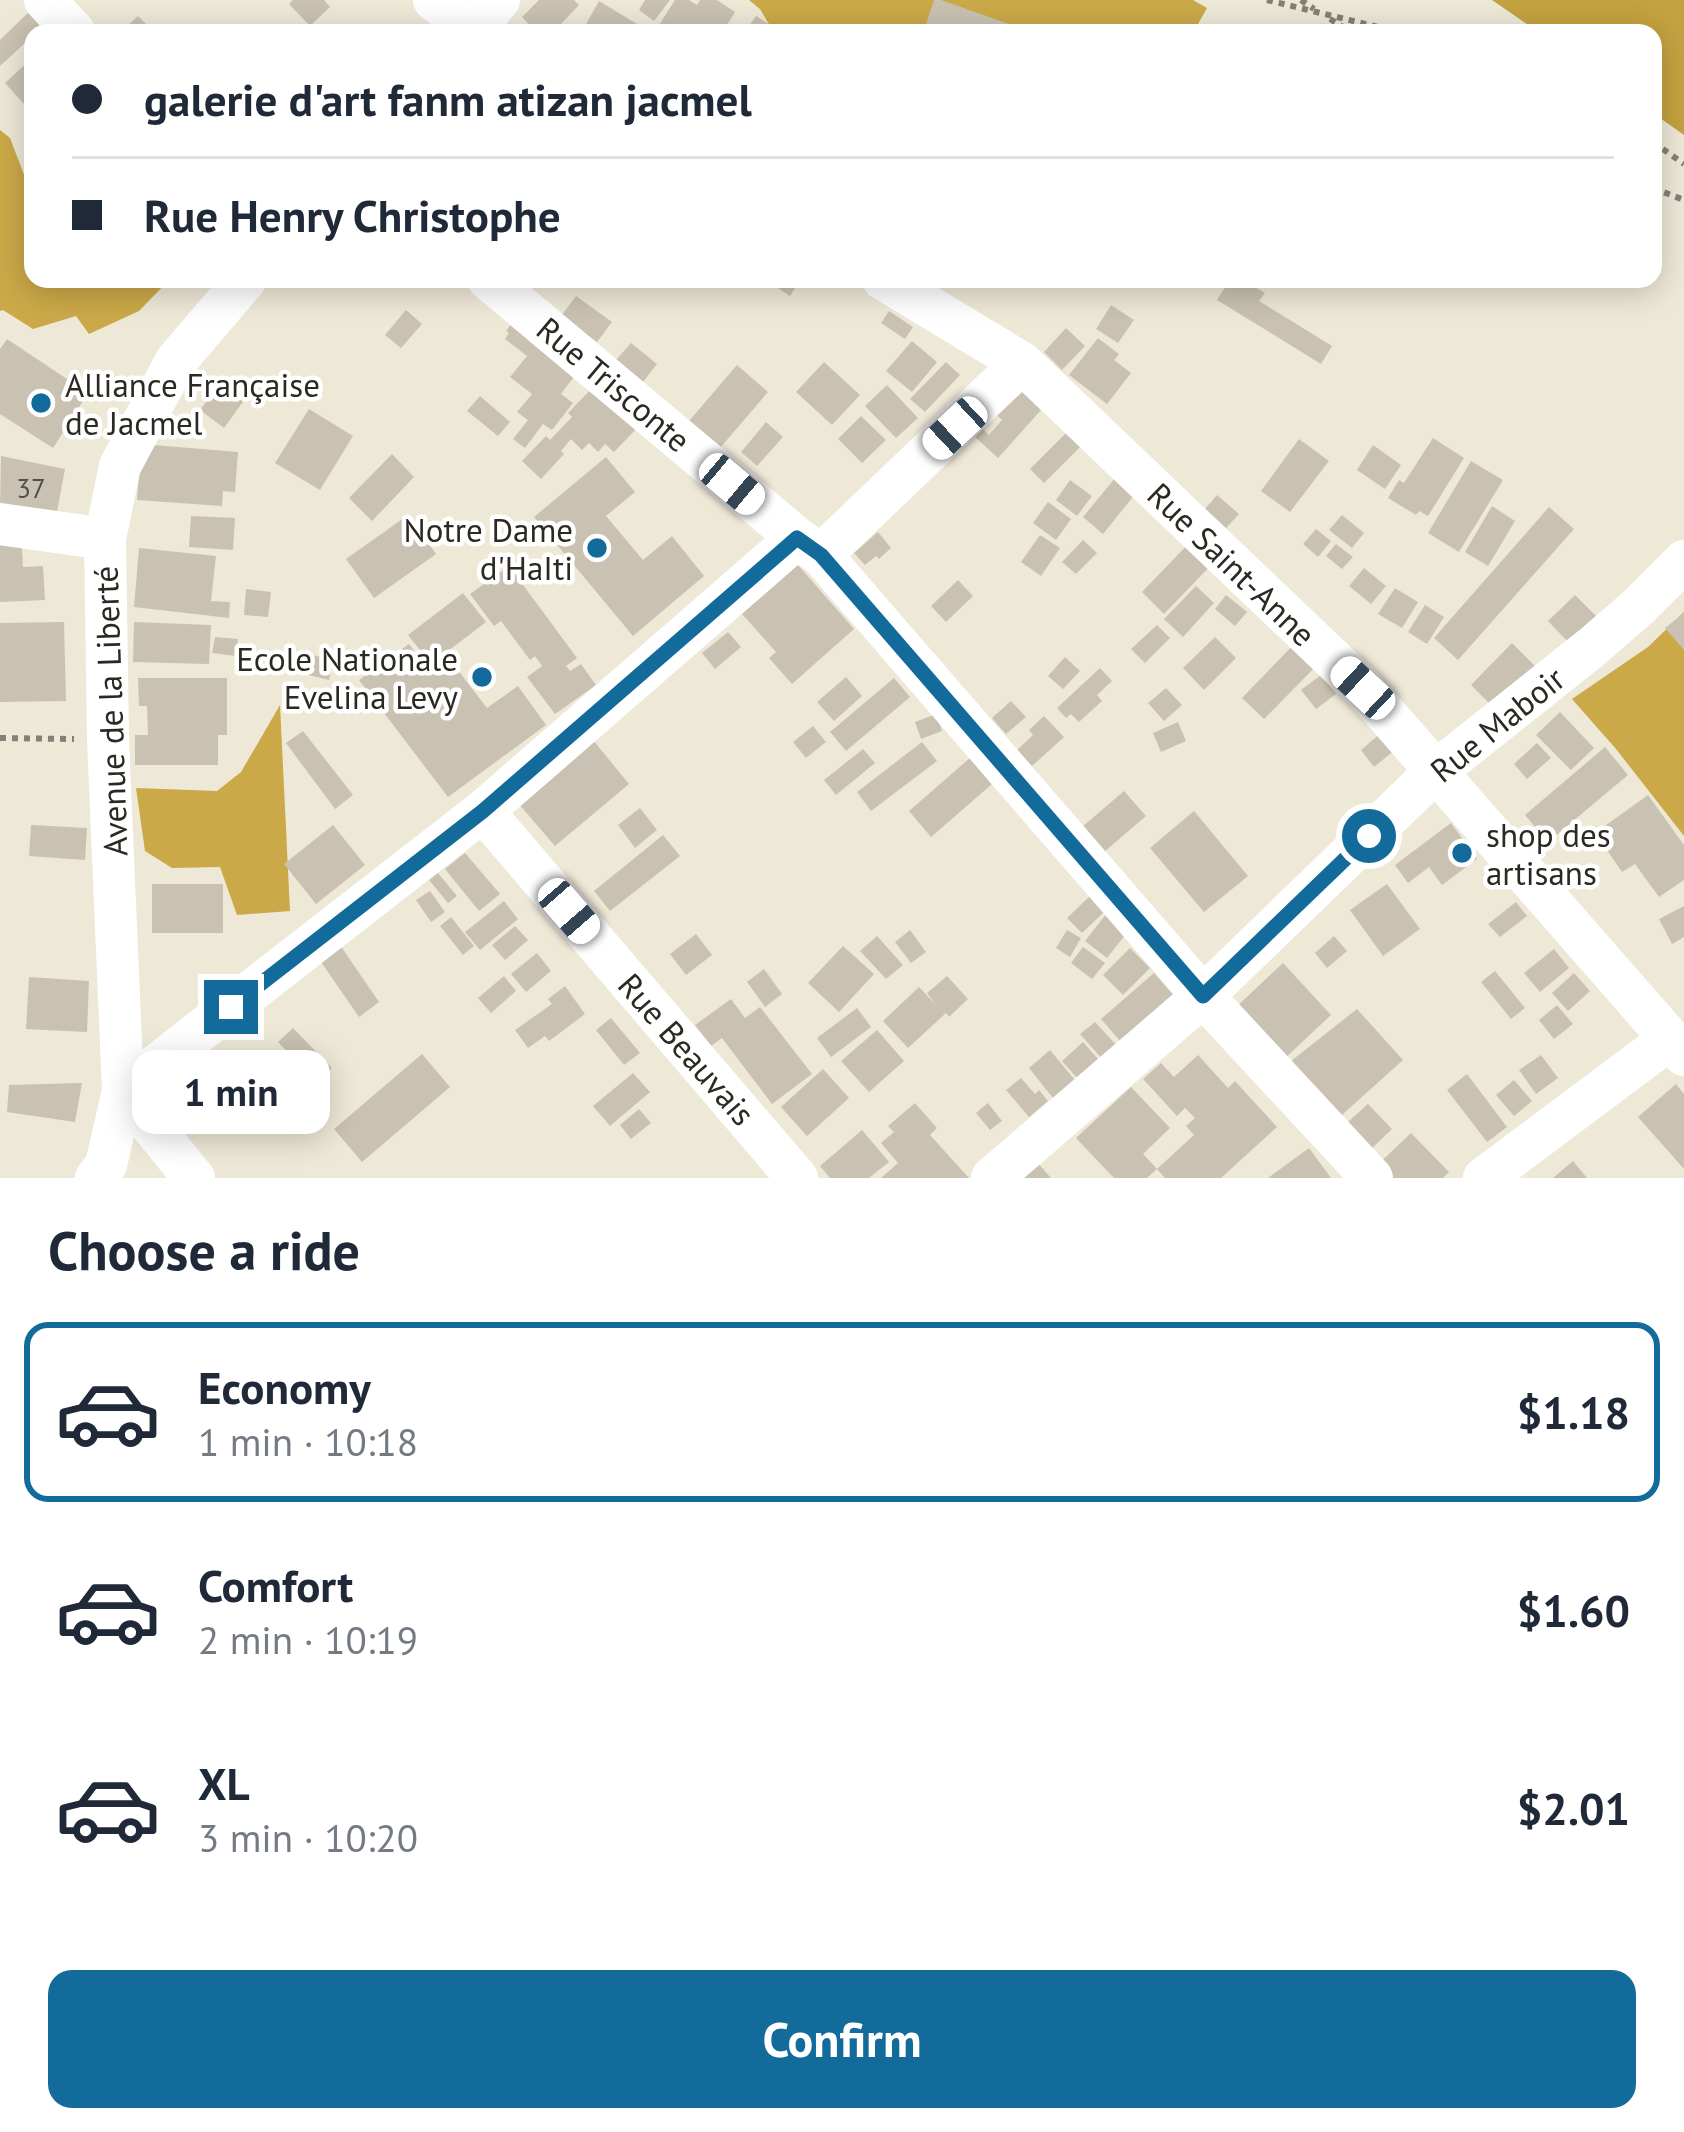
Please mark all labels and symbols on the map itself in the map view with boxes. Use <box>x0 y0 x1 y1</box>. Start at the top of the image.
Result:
street label: Rue Trisconte <box>528 307 700 461</box>
place label: Alliance Française de Jacmel <box>65 363 320 444</box>
marker: Alliance Française de Jacmel <box>28 390 54 416</box>
car <box>916 390 994 466</box>
car <box>693 447 771 521</box>
house number: 37 <box>16 471 46 505</box>
street label: Rue Saint-Anne <box>1139 473 1325 655</box>
place label: Notre Dame d'HaIti <box>404 508 573 589</box>
marker: Notre Dame d'HaIti <box>584 535 610 561</box>
street label: Avenue de la Liberté <box>83 565 137 857</box>
place label: Ecole Nationale Evelina Levy <box>236 637 459 718</box>
car <box>1324 650 1402 726</box>
street label: Rue Maboir <box>1421 657 1573 791</box>
marker: Ecole Nationale Evelina Levy <box>469 664 495 690</box>
route start <box>1342 809 1396 863</box>
place label: shop des artisans <box>1486 813 1611 894</box>
marker: shop des artisans <box>1449 840 1475 866</box>
car <box>532 872 606 950</box>
street label: Rue Beauvais <box>609 964 765 1134</box>
route end <box>204 980 258 1034</box>
callout: 1 min <box>132 1049 330 1133</box>

